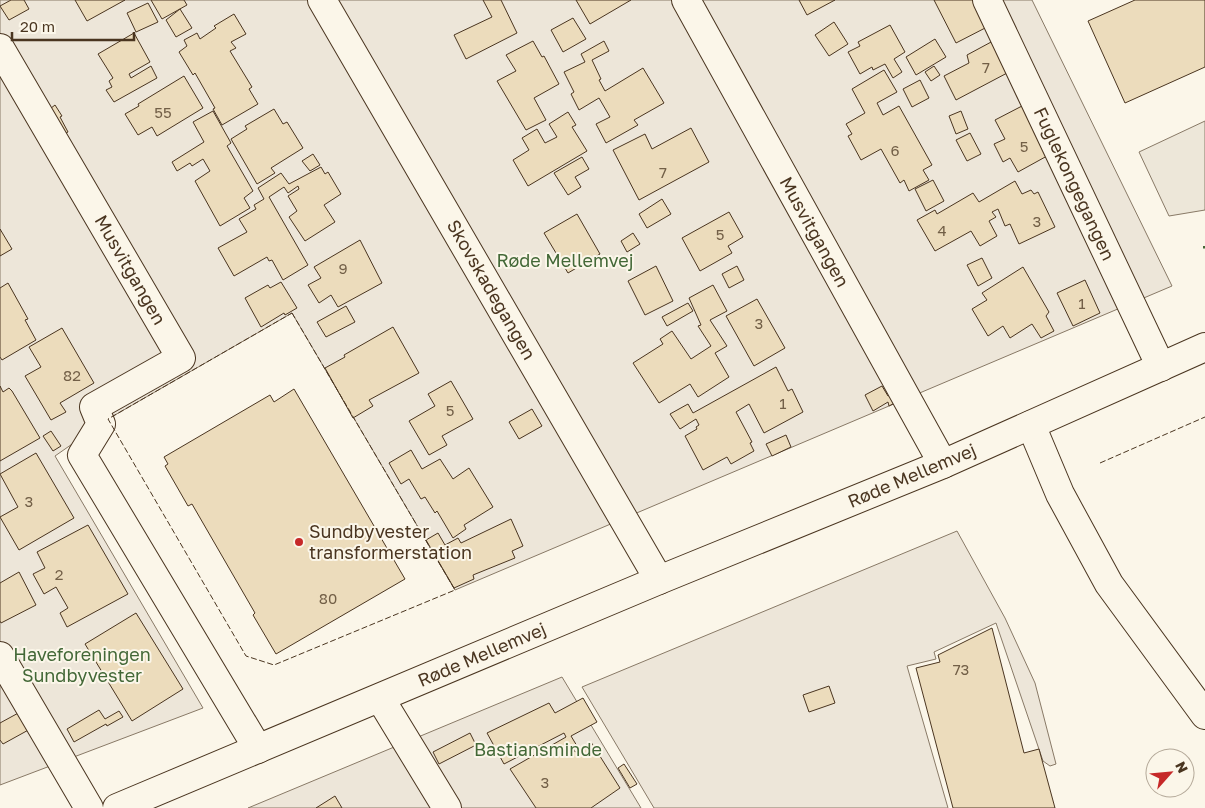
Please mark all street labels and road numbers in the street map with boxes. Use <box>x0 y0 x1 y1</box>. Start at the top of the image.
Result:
street label: Fuglekongegangen <box>1030 103 1120 264</box>
street label: Musvitgangen <box>775 172 854 291</box>
street label: Musvitgangen <box>91 211 171 328</box>
street label: Skovskadegangen <box>443 216 541 363</box>
street label: Røde Mellemvej <box>844 438 979 512</box>
street label: Røde Mellemvej <box>414 617 549 691</box>

